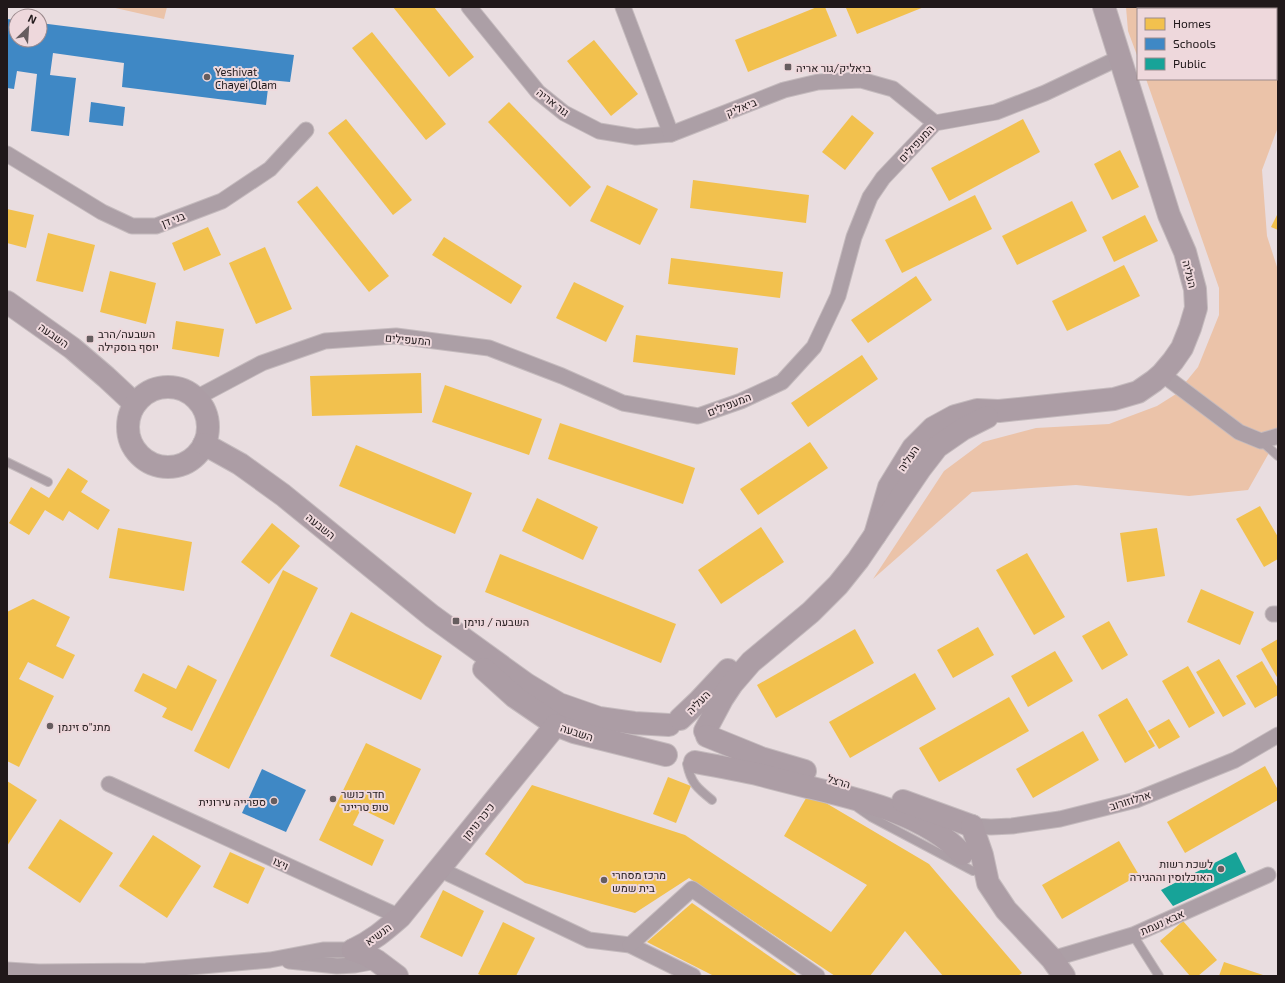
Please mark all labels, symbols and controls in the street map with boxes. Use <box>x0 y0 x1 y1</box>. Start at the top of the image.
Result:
north arrow <box>8 8 48 48</box>
legend <box>1137 8 1277 80</box>
text: N <box>26 11 39 26</box>
text: Homes <box>1173 16 1211 30</box>
text: Schools <box>1173 36 1216 50</box>
text: Public <box>1173 56 1206 70</box>
place label: ביאליק/גור אריה <box>796 61 871 74</box>
marker: ביאליק/גור אריה <box>783 62 793 72</box>
place label: Yeshivat Chayei Olam <box>215 65 277 91</box>
marker: Yeshivat Chayei Olam <box>202 72 212 82</box>
street label: גור אריה <box>534 85 572 119</box>
street label: ביאליק <box>724 95 758 119</box>
street label: המעפילים <box>896 122 936 164</box>
street label: בני דן <box>159 208 187 229</box>
street label: העליה <box>1180 259 1200 289</box>
street label: השבעה <box>36 320 72 350</box>
place label: השבעה/הרב יוסף בוסקילה <box>98 327 159 353</box>
street label: המעפילים <box>385 331 431 347</box>
marker: השבעה/הרב יוסף בוסקילה <box>85 334 95 344</box>
street label: המעפילים <box>705 390 753 418</box>
street label: העליה <box>895 443 921 473</box>
street label: השבעה <box>304 510 338 542</box>
place label: השבעה / נוימן <box>464 615 529 628</box>
marker: השבעה / נוימן <box>451 616 461 626</box>
street label: העליה <box>683 687 713 717</box>
place label: מתנ"ס זינמן <box>58 720 111 733</box>
marker: מתנ"ס זינמן <box>45 721 55 731</box>
street label: השבעה <box>559 721 595 743</box>
street label: הרצל <box>826 771 852 791</box>
place label: חדר כושר טופ טריינר <box>341 787 389 813</box>
street label: ארלוזורוב <box>1108 788 1152 812</box>
marker: חדר כושר טופ טריינר <box>328 794 338 804</box>
place label: ספרייה עירונית <box>199 795 266 808</box>
marker: ספרייה עירונית <box>269 796 279 806</box>
street label: כיכר נוימן <box>459 800 497 842</box>
street label: ויצו <box>271 854 291 872</box>
place label: לשכת רשות האוכלוסין וההגירה <box>1130 857 1213 883</box>
marker: לשכת רשות האוכלוסין וההגירה <box>1216 864 1226 874</box>
place label: מרכז מסחרי בית שמש <box>612 868 666 894</box>
marker: מרכז מסחרי בית שמש <box>599 875 609 885</box>
street label: אבא נעמת <box>1138 907 1186 937</box>
street label: הנשיא <box>362 920 394 948</box>

